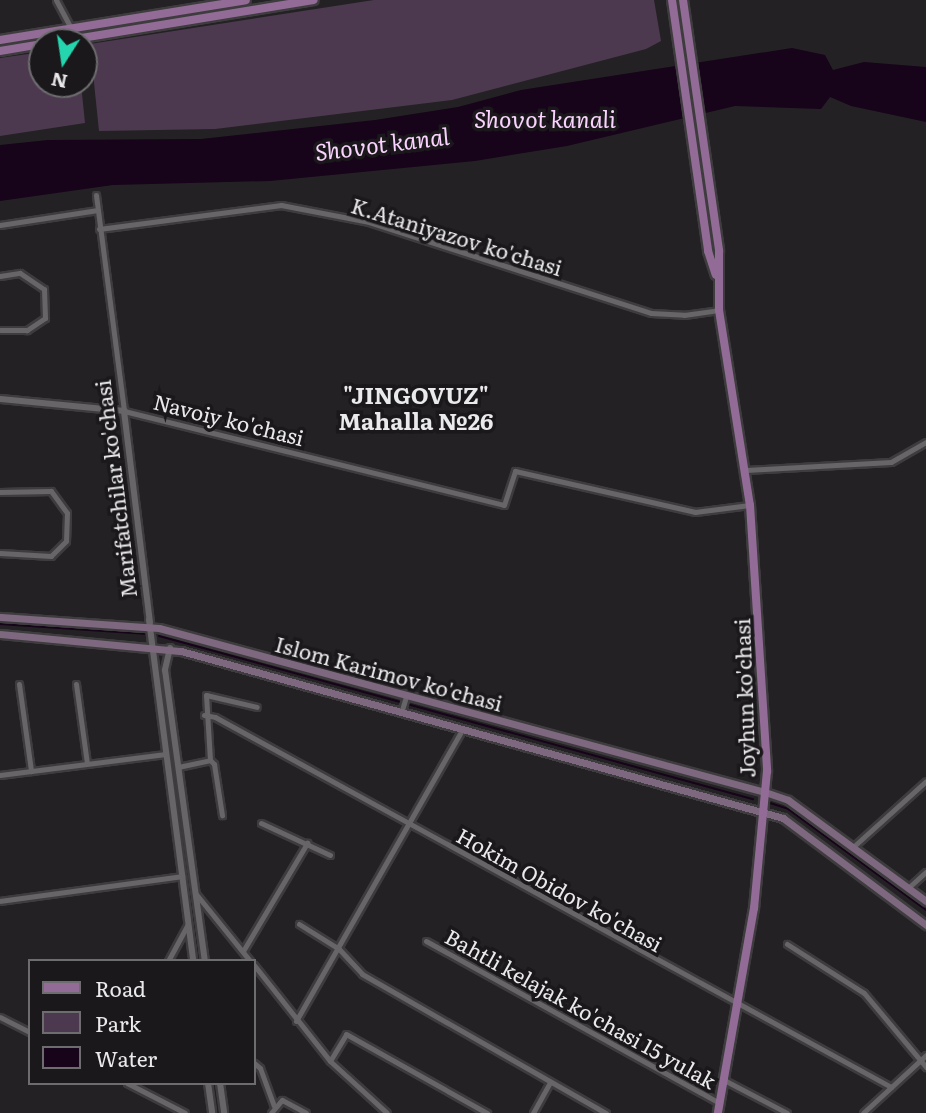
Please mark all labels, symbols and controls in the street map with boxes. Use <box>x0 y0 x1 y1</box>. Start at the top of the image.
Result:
north arrow <box>28 28 98 98</box>
text: N <box>48 66 70 97</box>
water label: Shovot kanali <box>474 104 616 132</box>
water label: Shovot kanal <box>313 121 451 165</box>
street label: K.Ataniyazov ko'chasi <box>348 192 566 280</box>
street label: Marifatchilar ko'chasi <box>89 379 141 599</box>
district label: "JINGOVUZ" Mahalla №26 <box>339 380 493 434</box>
street label: Navoiy ko'chasi <box>151 388 307 450</box>
street label: Joyhun ko'chasi <box>729 618 759 778</box>
street label: Islom Karimov ko'chasi <box>273 630 505 716</box>
street label: Hokim Obidov ko'chasi <box>453 822 667 956</box>
street label: Bahtli kelajak ko'chasi 15 yulak <box>441 923 721 1093</box>
legend <box>28 959 256 1085</box>
text: Road <box>95 972 146 1003</box>
text: Park <box>95 1007 141 1038</box>
text: Water <box>95 1042 157 1073</box>

